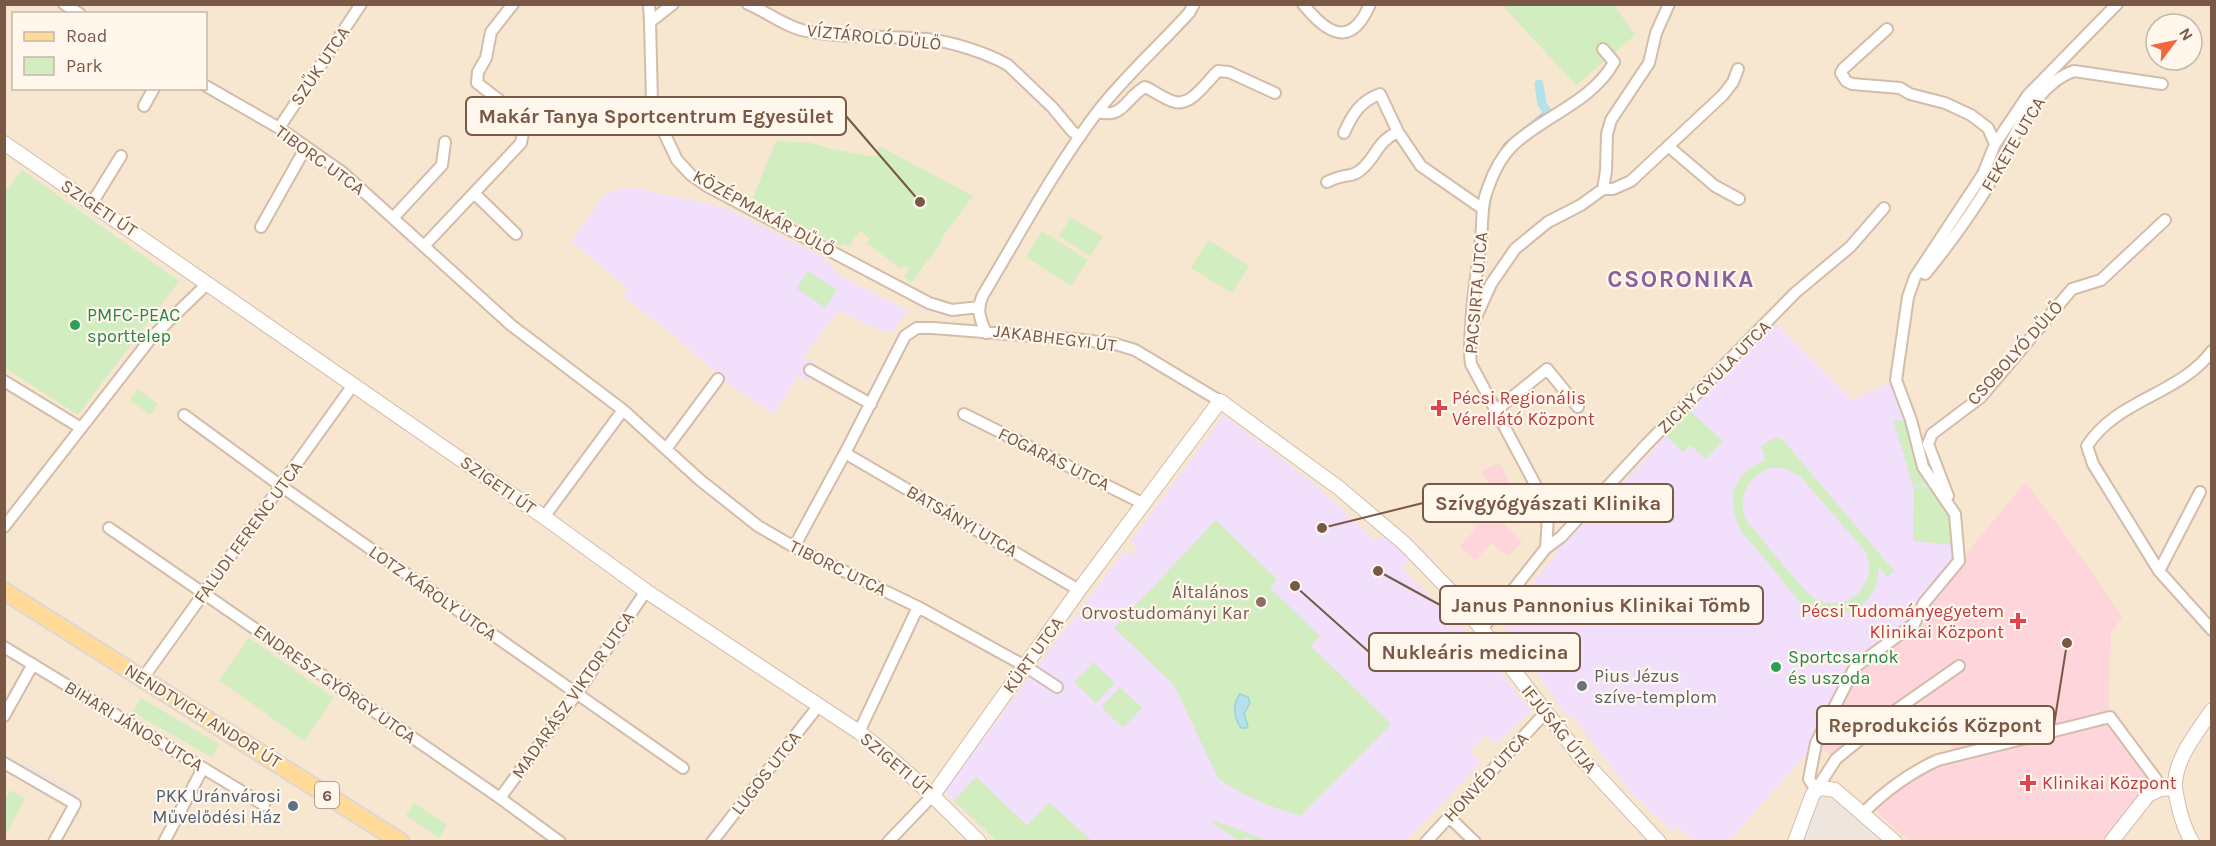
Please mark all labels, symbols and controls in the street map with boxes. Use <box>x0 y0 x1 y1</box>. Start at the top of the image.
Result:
legend <box>12 12 207 90</box>
north arrow <box>2144 12 2204 72</box>
street label: VÍZTÁROLÓ DŰLŐ <box>806 18 942 55</box>
street label: SZŰK UTCA <box>286 22 354 110</box>
text: N <box>2175 24 2197 44</box>
text: Road <box>66 25 107 47</box>
text: Park <box>66 55 103 77</box>
street label: FEKETE UTCA <box>1976 93 2050 195</box>
callout: Makár Tanya Sportcentrum Egyesület <box>466 97 846 135</box>
text: Makár Tanya Sportcentrum Egyesület <box>478 105 834 128</box>
street label: TIBORC UTCA <box>271 120 369 200</box>
street label: KÖZÉPMAKÁR DŰLŐ <box>689 164 839 261</box>
street label: SZIGETI ÚT <box>57 174 142 242</box>
street label: PACSIRTA UTCA <box>1460 231 1492 355</box>
district label: CSORONIKA <box>1607 265 1755 293</box>
street label: CSOBOLYÓ DŰLŐ <box>1962 296 2068 410</box>
place label: PMFC-PEAC sporttelep <box>87 304 180 347</box>
street label: ZICHY GYULA UTCA <box>1653 316 1775 438</box>
marker: PMFC-PEAC sporttelep <box>68 318 82 332</box>
street label: JAKABHEGYI ÚT <box>992 319 1118 356</box>
place label: Pécsi Regionális Vérellátó Központ <box>1452 387 1595 430</box>
marker: Pécsi Regionális Vérellátó Központ <box>1430 399 1448 417</box>
street label: FOGARAS UTCA <box>995 422 1113 496</box>
street label: SZIGETI ÚT <box>456 450 541 519</box>
street label: FALUDI FERENC UTCA <box>189 457 307 607</box>
street label: BATSÁNYI UTCA <box>903 479 1022 562</box>
callout: Szívgyógyászati Klinika <box>1423 484 1673 522</box>
text: Szívgyógyászati Klinika <box>1435 492 1661 515</box>
street label: TIBORC UTCA <box>786 535 890 601</box>
street label: LOTZ KÁROLY UTCA <box>365 540 502 645</box>
place label: Általános Orvostudományi Kar <box>1081 580 1249 624</box>
callout: Janus Pannonius Klinikai Tömb <box>1440 586 1763 624</box>
text: Janus Pannonius Klinikai Tömb <box>1451 594 1751 617</box>
marker: Általános Orvostudományi Kar <box>1254 595 1268 609</box>
place label: Pécsi Tudományegyetem Klinikai Központ <box>1801 600 2004 643</box>
street label: MADARÁSZ VIKTOR UTCA <box>506 607 639 783</box>
street label: KÜRT UTCA <box>998 612 1068 698</box>
marker: Pécsi Tudományegyetem Klinikai Központ <box>2009 612 2027 630</box>
street label: ENDRESZ GYÖRGY UTCA <box>250 620 420 748</box>
callout: Nukleáris medicina <box>1369 633 1580 671</box>
text: Nukleáris medicina <box>1382 641 1568 664</box>
place label: Sportcsarnok és uszoda <box>1788 646 1899 689</box>
street label: NENDTVICH ANDOR ÚT <box>121 658 286 773</box>
marker: Sportcsarnok és uszoda <box>1769 660 1783 674</box>
place label: Pius Jézus szíve-templom <box>1594 665 1717 708</box>
street label: BIHARI JÁNOS UTCA <box>61 675 208 776</box>
marker: Pius Jézus szíve-templom <box>1575 679 1589 693</box>
street label: IFJÚSÁG ÚTJA <box>1517 680 1602 778</box>
callout: Reprodukciós Központ <box>1817 706 2054 744</box>
text: Reprodukciós Központ <box>1828 714 2042 737</box>
street label: LUGOS UTCA <box>726 727 806 819</box>
street label: SZIGETI ÚT <box>855 727 937 801</box>
street label: HONVÉD UTCA <box>1438 727 1533 826</box>
place label: Klinikai Központ <box>2042 772 2177 794</box>
marker: Klinikai Központ <box>2019 774 2037 792</box>
road number: 6 <box>315 782 339 808</box>
place label: PKK Uránvárosi Művelődési Ház <box>152 785 281 828</box>
marker: PKK Uránvárosi Művelődési Ház <box>286 799 300 813</box>

